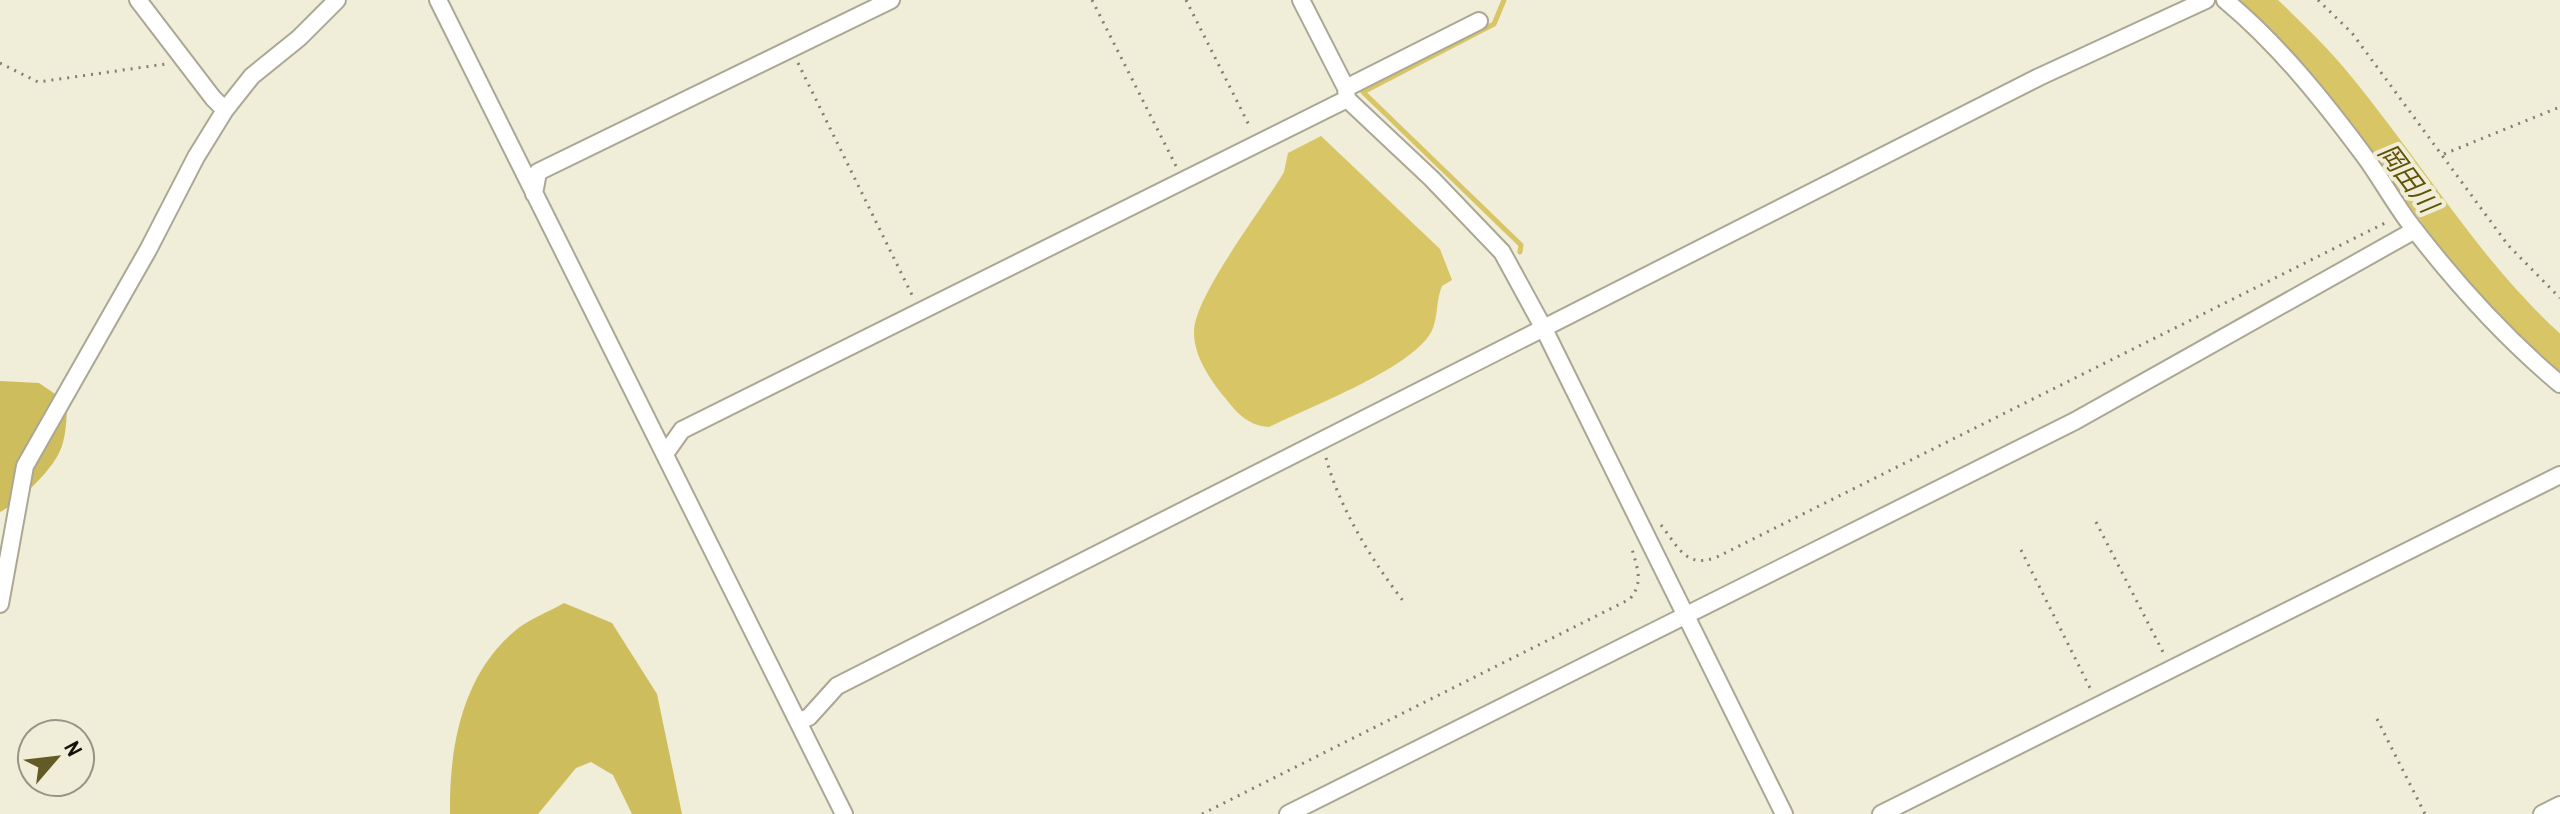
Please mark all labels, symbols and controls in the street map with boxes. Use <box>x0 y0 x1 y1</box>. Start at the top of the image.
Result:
water label: 岡田川 <box>2371 136 2448 222</box>
north arrow <box>16 718 96 798</box>
text: N <box>57 736 90 761</box>

